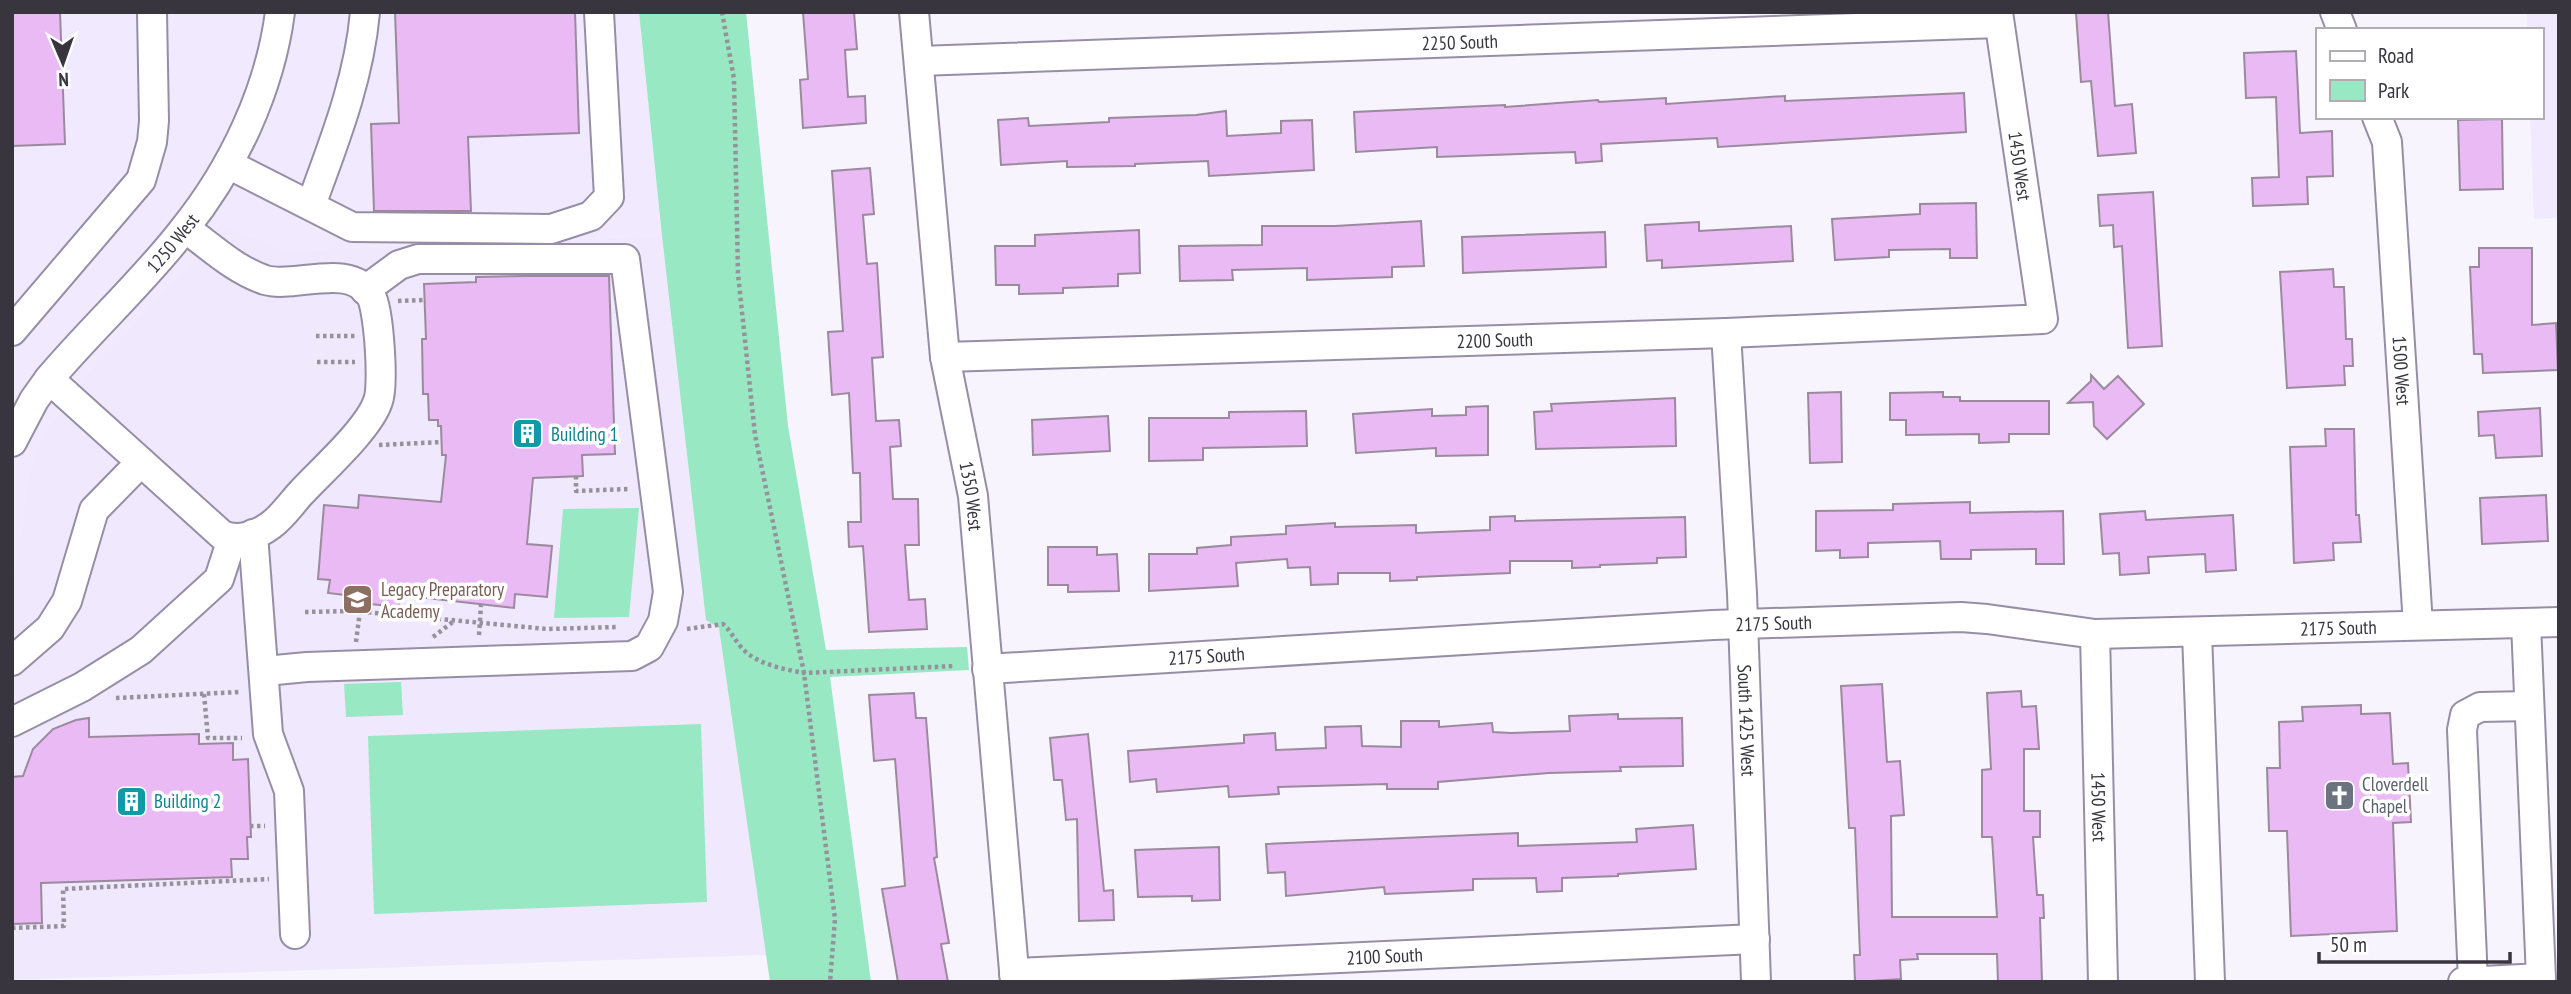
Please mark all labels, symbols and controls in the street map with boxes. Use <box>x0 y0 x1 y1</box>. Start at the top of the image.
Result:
north arrow <box>28 28 98 98</box>
legend <box>2316 28 2543 119</box>
street label: 2250 South <box>1421 29 1498 55</box>
text: Road <box>2378 42 2414 69</box>
text: N <box>58 68 69 92</box>
text: Park <box>2378 77 2409 104</box>
street label: 1450 West <box>2003 130 2037 203</box>
street label: 1250 West <box>141 208 204 277</box>
street label: 2200 South <box>1456 327 1533 353</box>
street label: 1500 West <box>2387 335 2416 407</box>
building icon: Building 1 <box>511 417 545 451</box>
place label: Building 1 <box>551 422 618 446</box>
street label: 1350 West <box>954 459 988 532</box>
place label: Legacy Preparatory Academy <box>381 577 505 623</box>
school or university icon: Legacy Preparatory Academy <box>341 583 375 617</box>
street label: 2175 South <box>1735 610 1812 636</box>
street label: 2175 South <box>2300 615 2377 641</box>
street label: 2175 South <box>1168 641 1246 670</box>
street label: South 1425 West <box>1733 664 1761 778</box>
street label: 1450 West <box>2086 772 2112 843</box>
place label: Cloverdell Chapel <box>2362 772 2429 818</box>
church icon: Cloverdell Chapel <box>2322 778 2356 812</box>
building icon: Building 2 <box>114 784 148 818</box>
place label: Building 2 <box>154 789 221 813</box>
scale bar <box>2319 920 2510 964</box>
text: 50 m <box>2330 931 2367 958</box>
street label: 2100 South <box>1346 942 1423 970</box>

